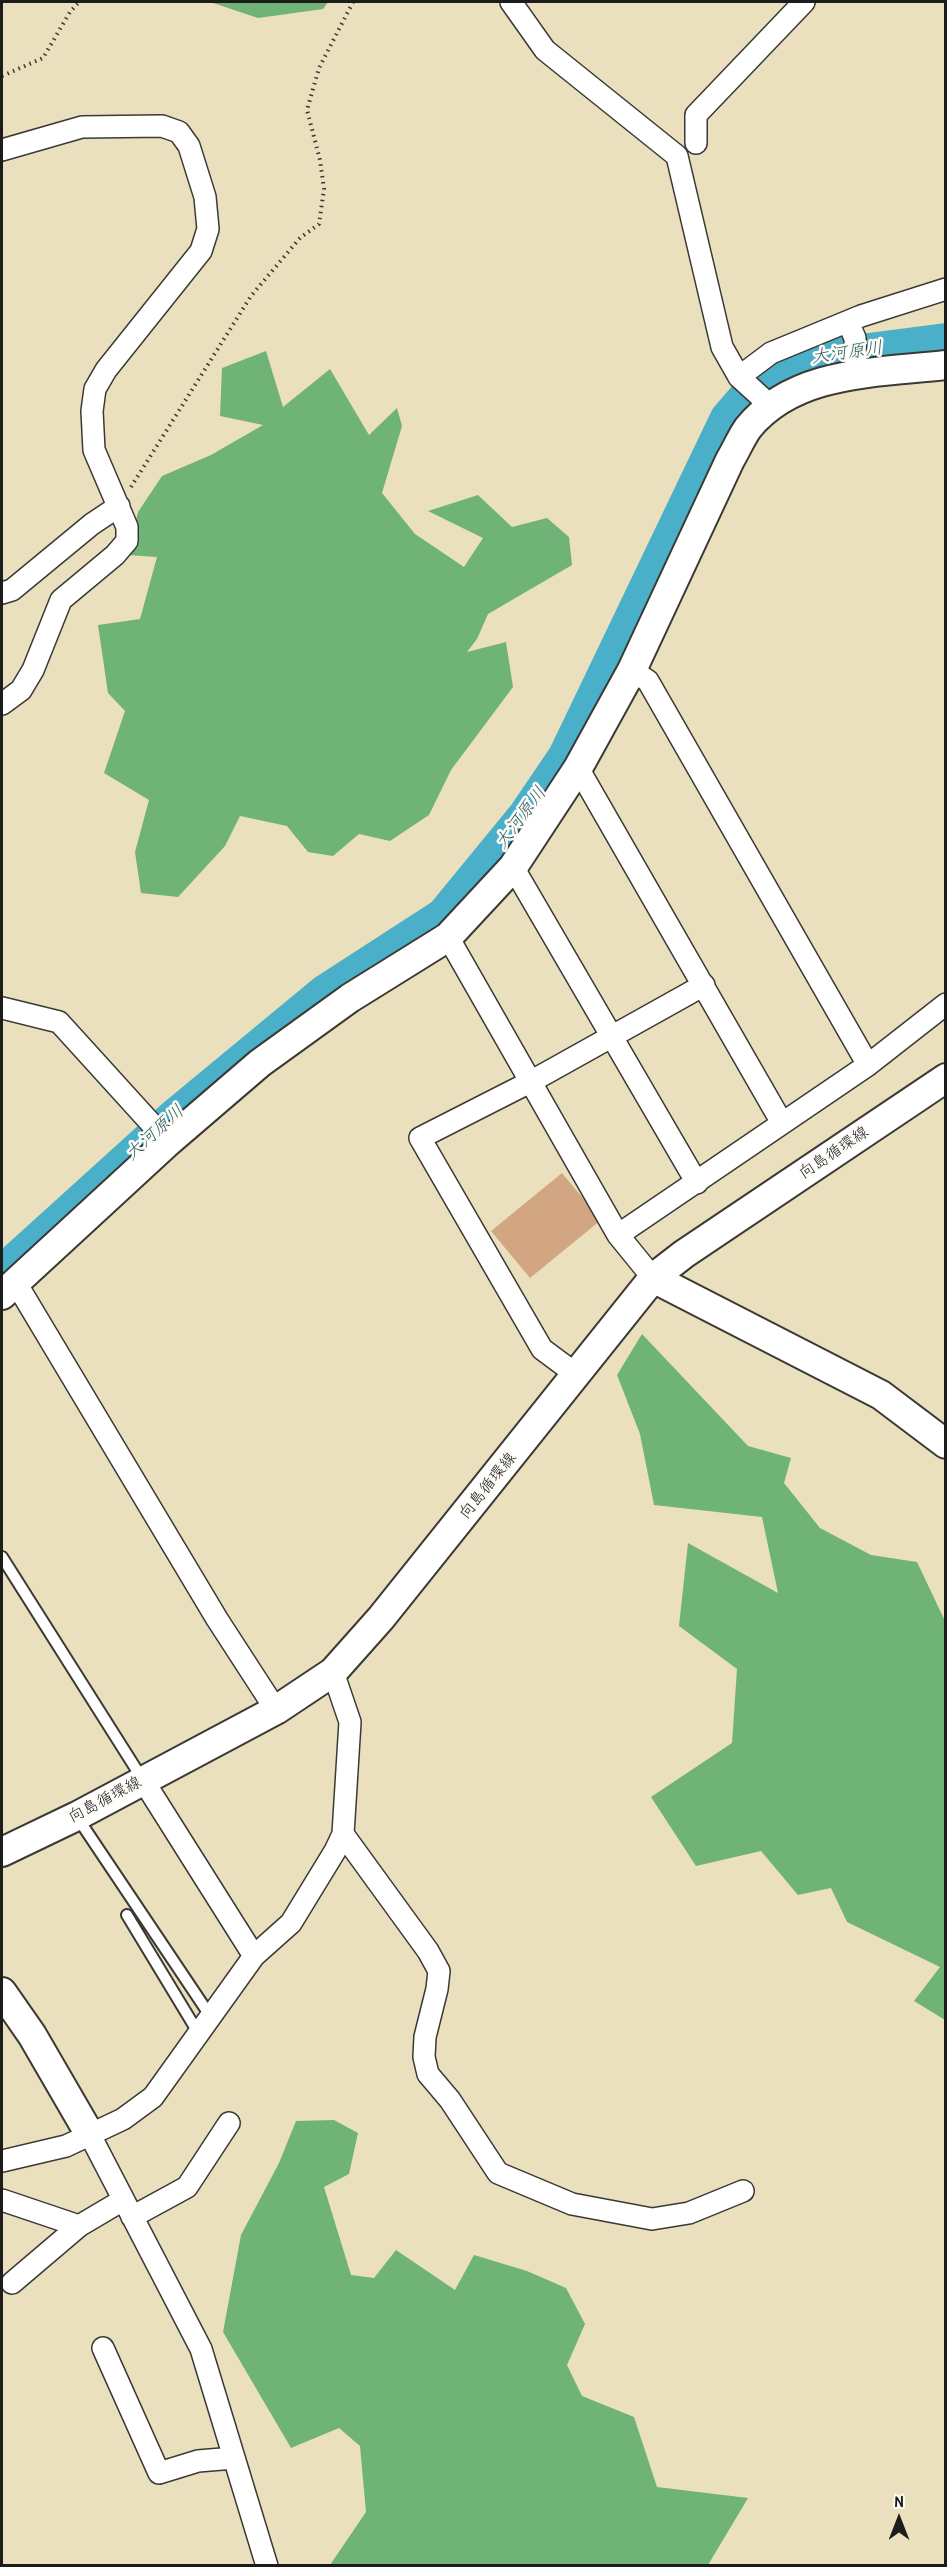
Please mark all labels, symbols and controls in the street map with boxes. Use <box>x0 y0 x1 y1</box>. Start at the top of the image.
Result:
water label: 大河原川 <box>810 337 884 369</box>
water label: 大河原川 <box>491 783 551 853</box>
water label: 大河原川 <box>121 1101 189 1165</box>
street label: 向島循環線 <box>795 1123 873 1183</box>
street label: 向島循環線 <box>455 1449 521 1523</box>
street label: 向島循環線 <box>65 1773 145 1827</box>
north arrow <box>869 2489 929 2549</box>
text: N <box>895 2490 903 2512</box>

